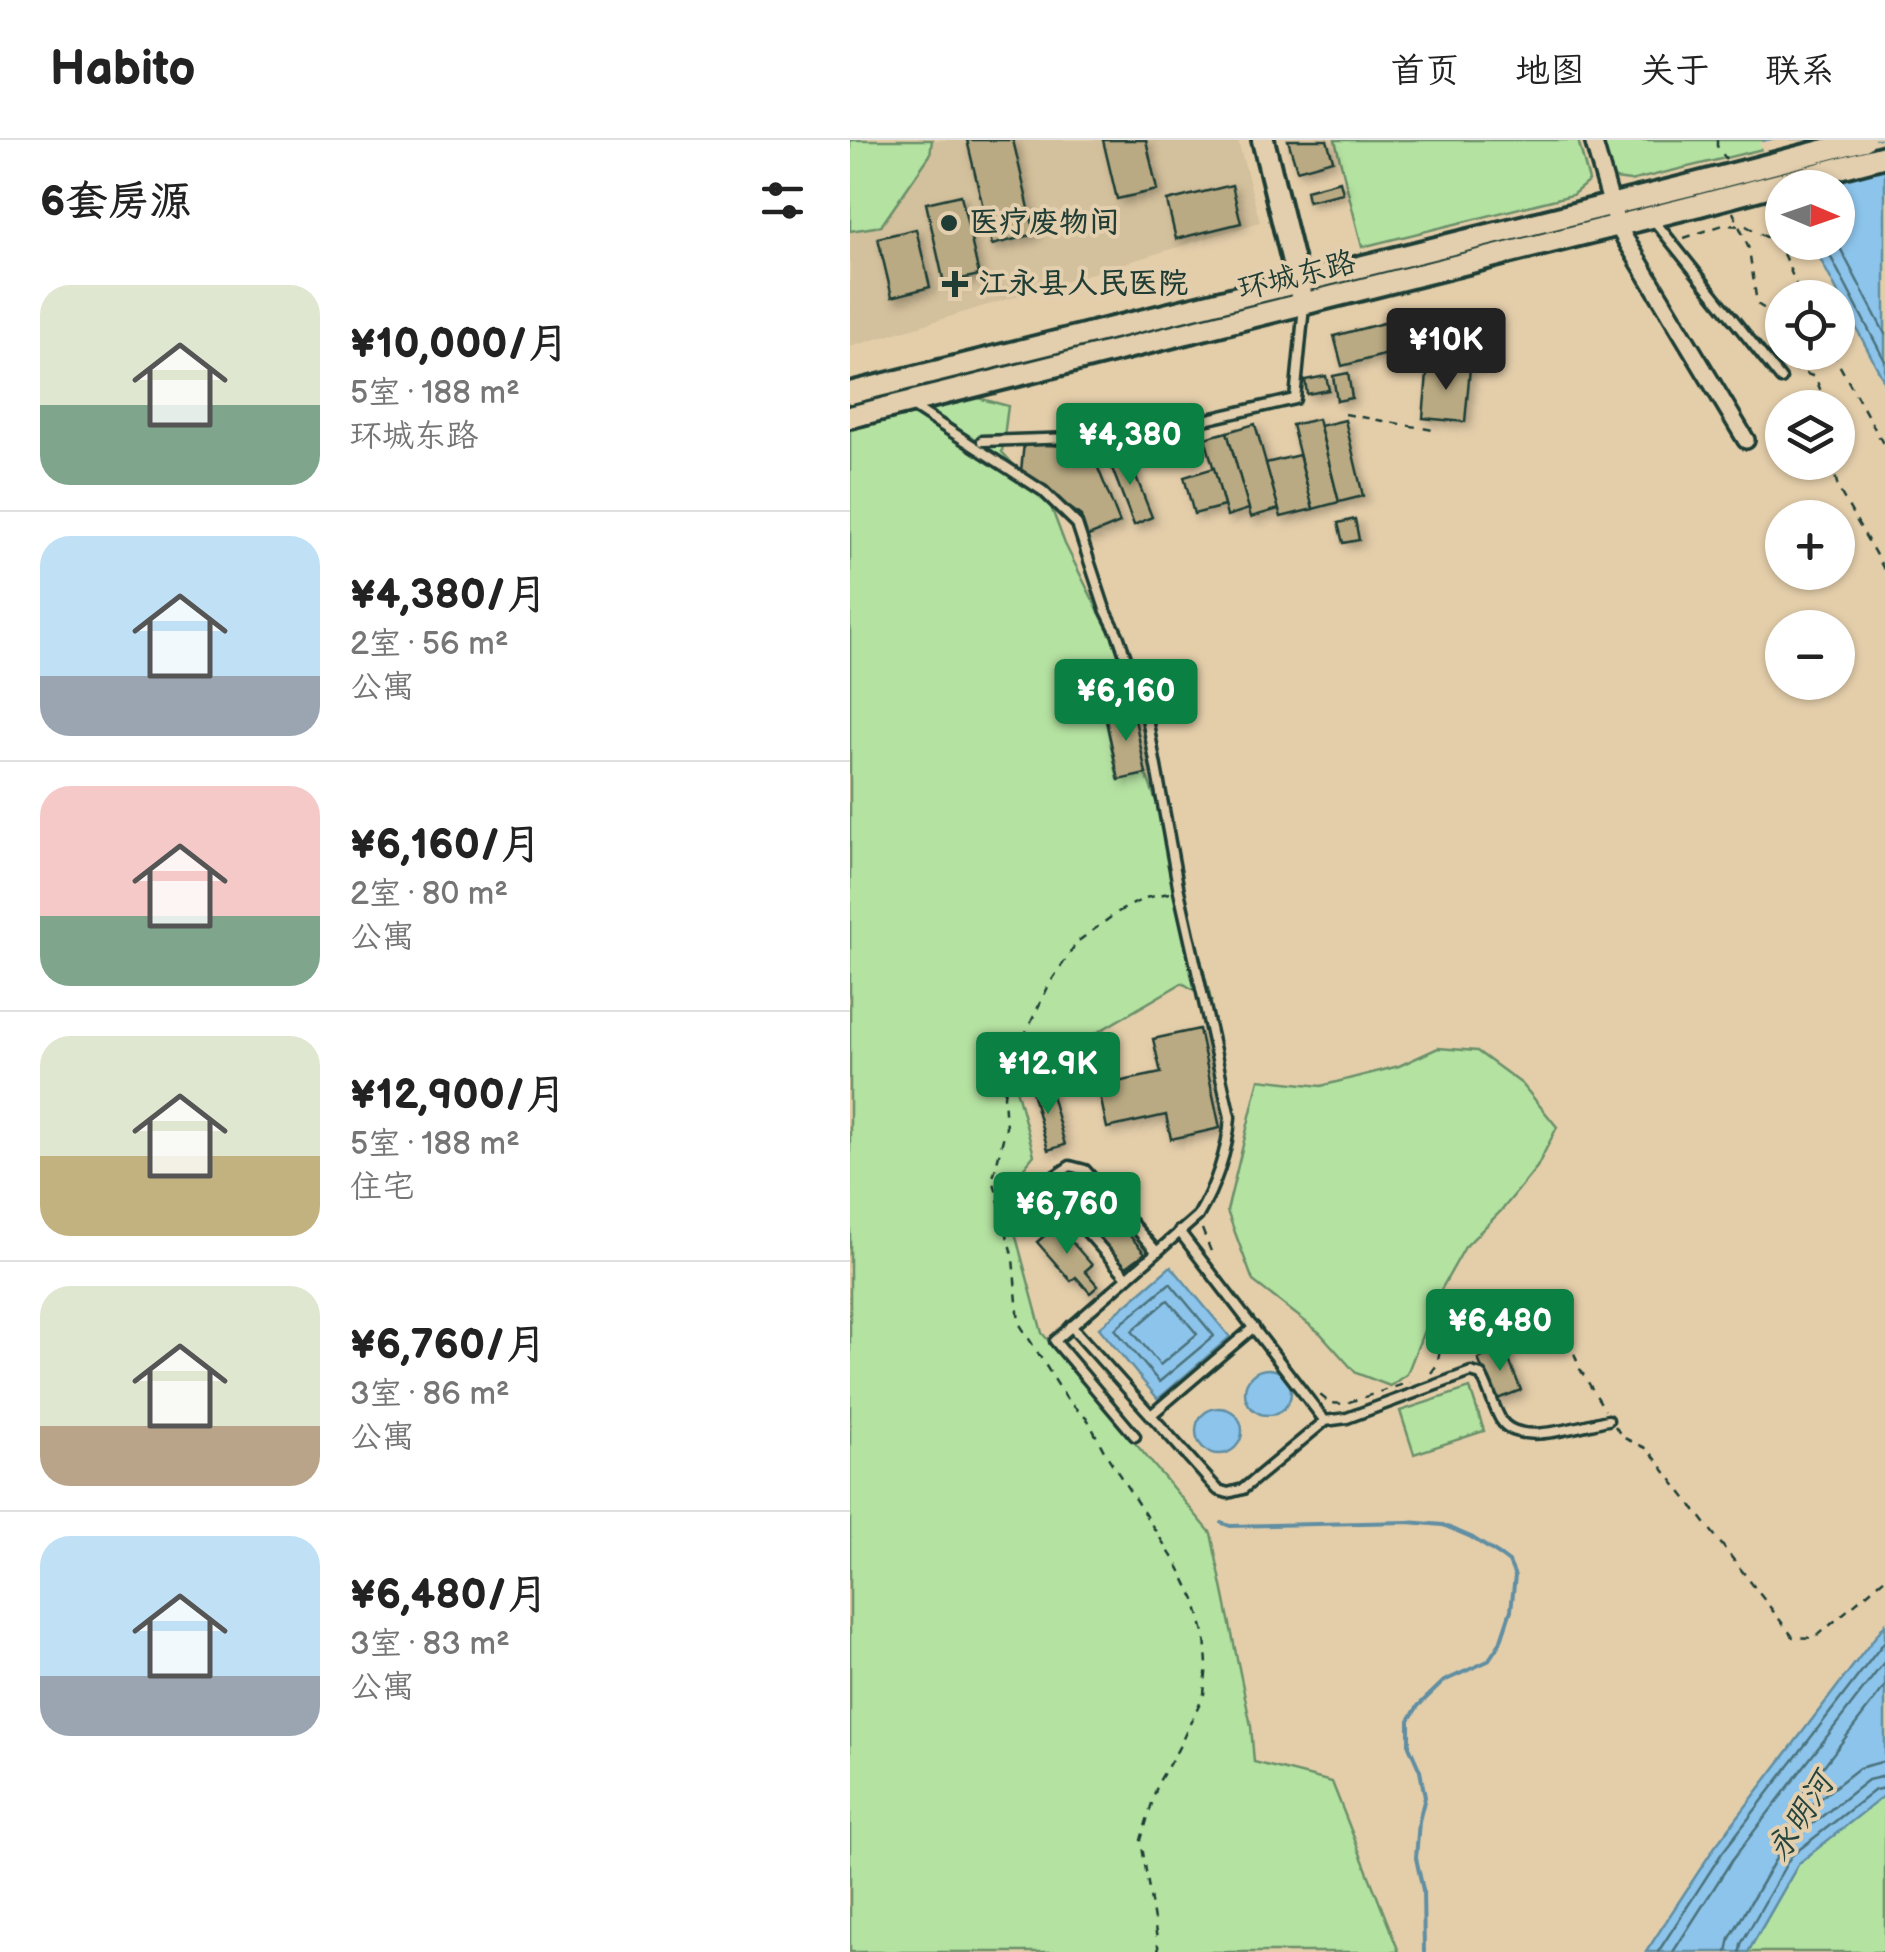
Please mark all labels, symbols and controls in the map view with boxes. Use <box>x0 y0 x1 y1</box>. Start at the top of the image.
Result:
text: Habito <box>50 41 196 98</box>
text: 首页 <box>1390 50 1460 93</box>
text: 地图 <box>1515 50 1585 93</box>
text: 关于 <box>1640 50 1710 93</box>
text: 联系 <box>1765 50 1835 93</box>
north arrow <box>1765 170 1855 260</box>
map controls <box>1765 170 1855 700</box>
icon: filters <box>755 173 810 228</box>
text: 6套房源 <box>40 177 191 228</box>
place label: 医疗废物间 <box>969 205 1119 241</box>
marker: 医疗废物间 <box>938 212 960 234</box>
street label: 环城东路 <box>1234 244 1360 308</box>
place label: 江永县人民医院 <box>978 266 1188 302</box>
marker: 江永县人民医院 <box>942 271 968 297</box>
button: locate <box>1765 280 1855 370</box>
pin: ¥10K <box>1387 308 1505 393</box>
text: ¥10,000/月 <box>350 319 570 370</box>
text: ¥10K <box>1409 321 1483 360</box>
icon: home <box>120 325 240 445</box>
text: 5室 · 188 m² <box>350 374 520 413</box>
button: layers <box>1765 390 1855 480</box>
pin: ¥4,380 <box>1049 403 1211 488</box>
text: ¥4,380 <box>1078 416 1182 455</box>
text: 环城东路 <box>350 417 478 456</box>
button: + <box>1765 500 1855 590</box>
text: ¥4,380/月 <box>350 570 548 621</box>
icon: home <box>120 576 240 696</box>
button: − <box>1765 610 1855 700</box>
text: 2室 · 56 m² <box>350 625 509 664</box>
pin: ¥6,160 <box>1045 659 1207 744</box>
text: 公寓 <box>350 668 414 707</box>
text: ¥6,160 <box>1077 672 1175 711</box>
text: ¥6,160/月 <box>350 820 542 871</box>
icon: home <box>120 826 240 946</box>
text: 2室 · 80 m² <box>350 875 508 914</box>
text: 公寓 <box>350 918 414 957</box>
pin: ¥12.9K <box>967 1032 1129 1117</box>
text: ¥12.9K <box>998 1045 1098 1084</box>
text: ¥12,900/月 <box>350 1070 567 1121</box>
icon: home <box>120 1076 240 1196</box>
text: 5室 · 188 m² <box>350 1125 520 1164</box>
text: 住宅 <box>350 1168 414 1207</box>
pin: ¥6,760 <box>986 1172 1148 1257</box>
text: ¥6,760 <box>1016 1185 1118 1224</box>
pin: ¥6,480 <box>1419 1289 1581 1374</box>
text: ¥6,480 <box>1448 1302 1552 1341</box>
text: ¥6,760/月 <box>350 1320 547 1371</box>
icon: home <box>120 1326 240 1446</box>
text: 3室 · 86 m² <box>350 1375 510 1414</box>
text: 公寓 <box>350 1418 414 1457</box>
text: ¥6,480/月 <box>350 1570 549 1621</box>
icon: home <box>120 1576 240 1696</box>
text: 3室 · 83 m² <box>350 1625 510 1664</box>
text: 公寓 <box>350 1668 414 1707</box>
water label: 永明河 <box>1759 1762 1846 1868</box>

